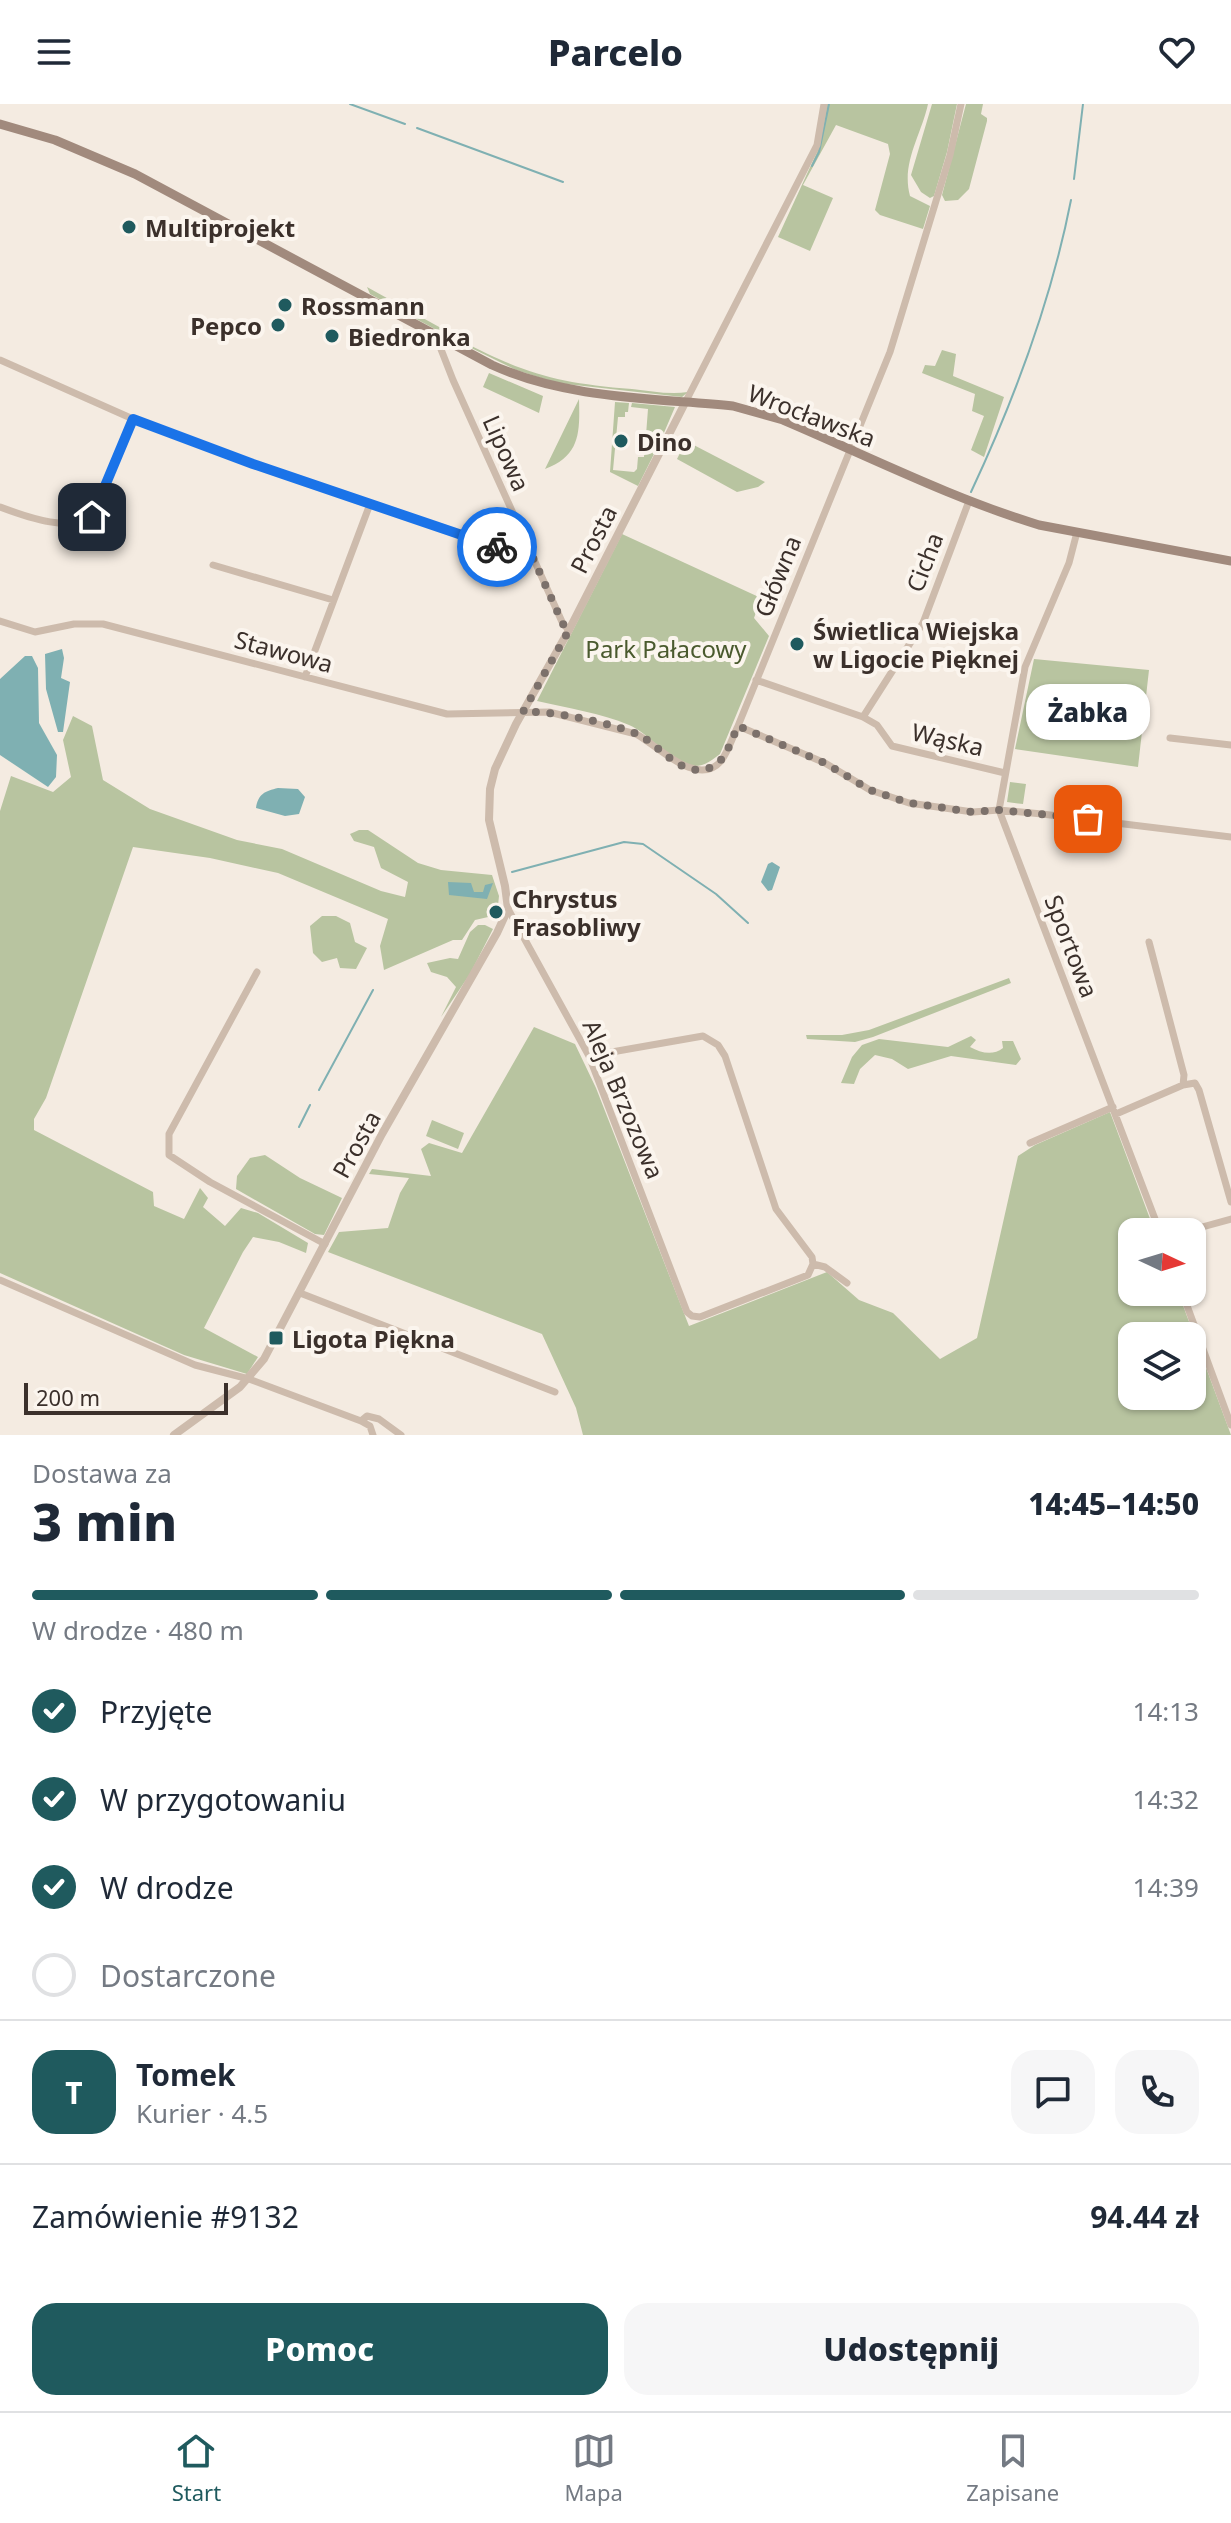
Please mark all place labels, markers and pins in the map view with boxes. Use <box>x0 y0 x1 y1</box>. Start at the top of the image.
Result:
place label: Multiprojekt <box>145 211 295 244</box>
marker: Multiprojekt <box>120 218 138 236</box>
place label: Rossmann <box>301 289 425 322</box>
marker: Rossmann <box>276 296 294 314</box>
place label: Pepco <box>190 309 262 342</box>
marker: Pepco <box>269 316 287 334</box>
place label: Biedronka <box>348 320 471 353</box>
marker: Biedronka <box>323 327 341 345</box>
place label: Dino <box>637 425 692 458</box>
marker: Dino <box>612 432 630 450</box>
pin <box>58 483 126 551</box>
place label: Świetlica Wiejska w Ligocie Pięknej <box>813 614 1019 675</box>
marker: Świetlica Wiejska w Ligocie Pięknej <box>788 635 806 653</box>
callout: Żabka <box>1026 683 1150 739</box>
pin <box>1054 785 1122 853</box>
place label: Chrystus Frasobliwy <box>512 882 641 943</box>
marker: Chrystus Frasobliwy <box>487 903 505 921</box>
place label: Ligota Piękna <box>292 1322 455 1355</box>
marker: Ligota Piękna <box>267 1329 285 1347</box>

